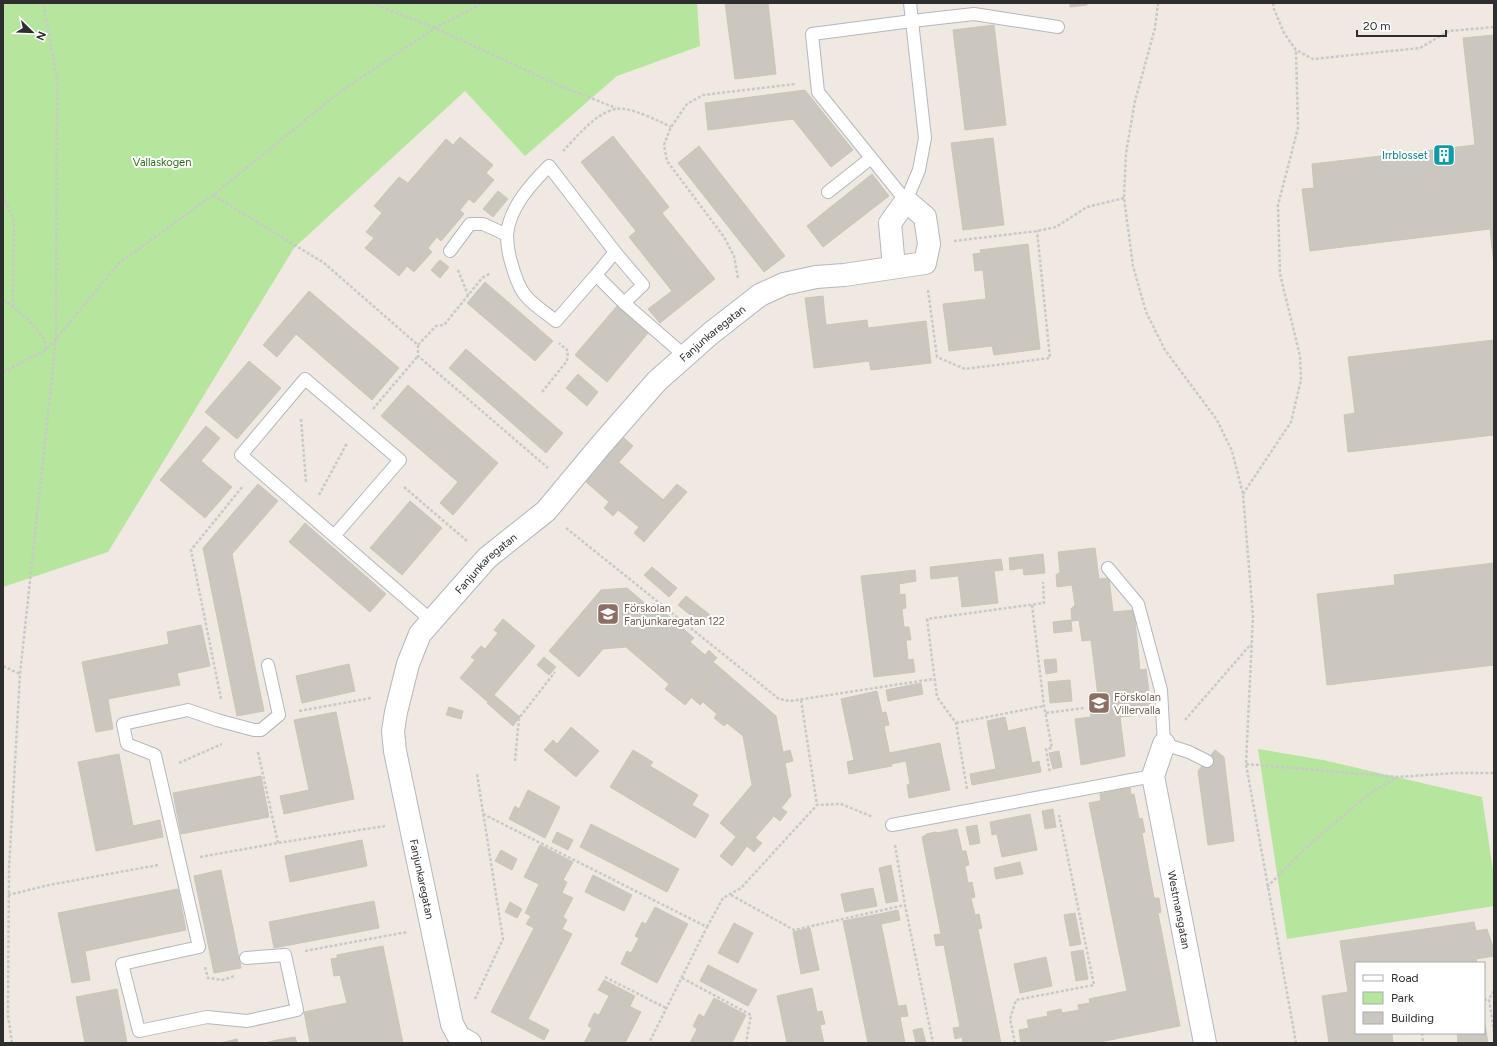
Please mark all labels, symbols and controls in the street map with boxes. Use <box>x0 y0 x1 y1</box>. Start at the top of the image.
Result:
north arrow <box>12 12 52 52</box>
scale bar <box>1357 12 1446 38</box>
text: 20 m <box>1363 19 1391 33</box>
text: N <box>33 29 48 42</box>
building icon: Irrblosset <box>1431 142 1457 168</box>
place label: Irrblosset <box>1382 149 1428 162</box>
park label: Vallaskogen <box>133 156 191 169</box>
street label: Fanjunkaregatan <box>677 303 748 365</box>
street label: Fanjunkaregatan <box>452 531 520 597</box>
school or university icon: Förskolan Fanjunkaregatan 122 <box>595 601 621 627</box>
place label: Förskolan Fanjunkaregatan 122 <box>624 602 725 628</box>
school or university icon: Förskolan Villervalla <box>1086 690 1112 716</box>
place label: Förskolan Villervalla <box>1114 691 1161 717</box>
street label: Fanjunkaregatan <box>407 838 436 920</box>
street label: Westmansgatan <box>1165 869 1193 950</box>
legend <box>1355 962 1485 1034</box>
text: Road <box>1391 971 1419 985</box>
text: Park <box>1391 991 1414 1005</box>
text: Building <box>1391 1011 1434 1025</box>

